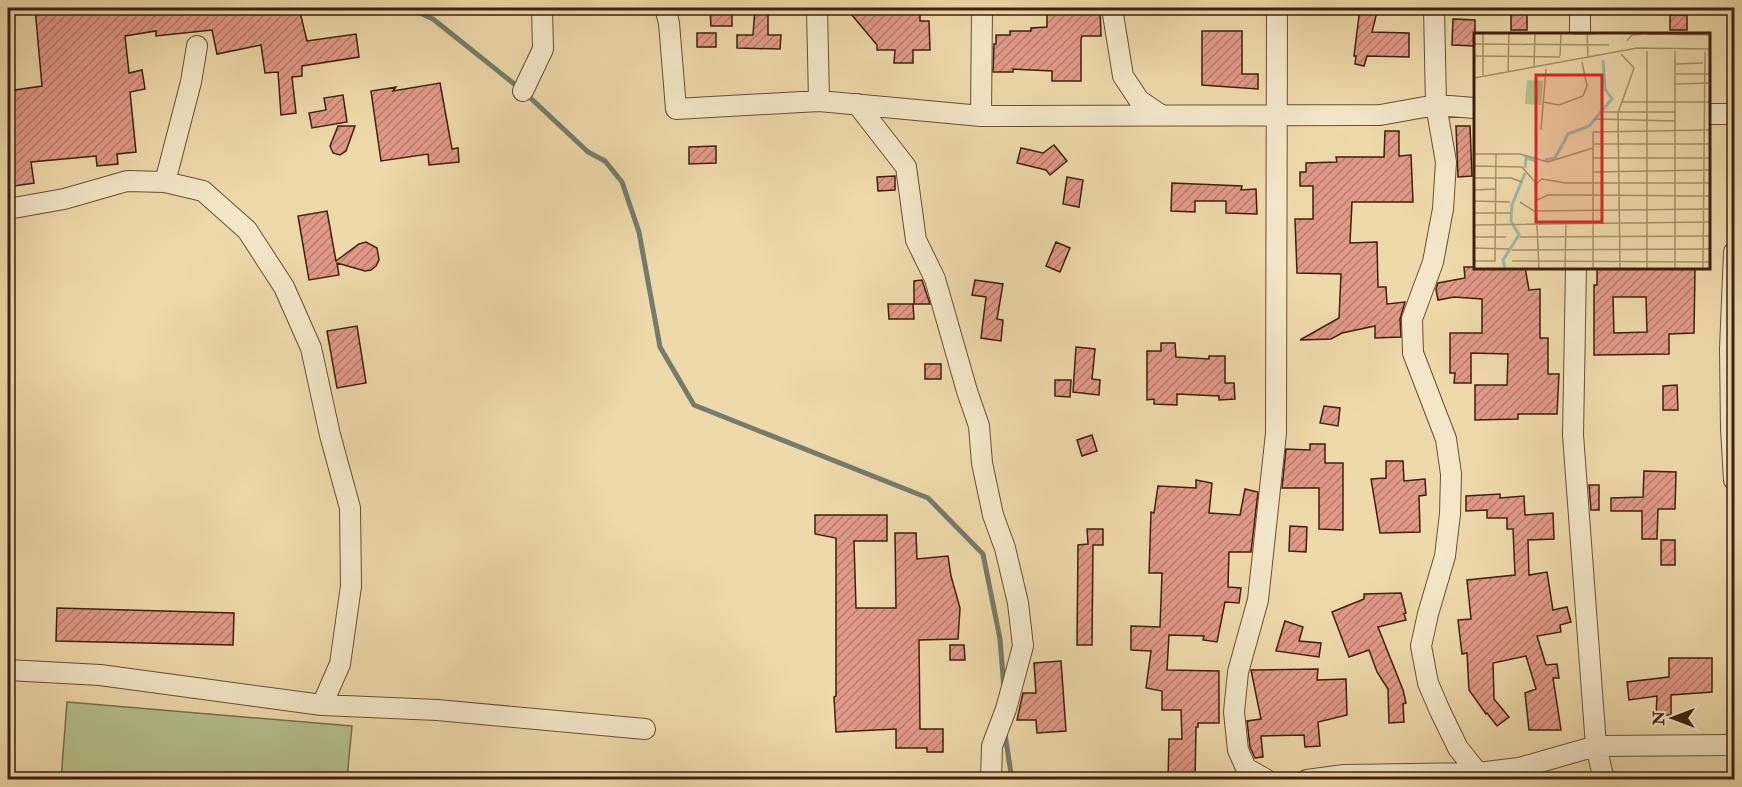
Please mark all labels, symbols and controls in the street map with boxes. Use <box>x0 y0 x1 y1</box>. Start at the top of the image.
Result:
inset map <box>1474 33 1709 268</box>
north arrow <box>1643 688 1703 748</box>
text: N <box>1649 710 1669 726</box>

